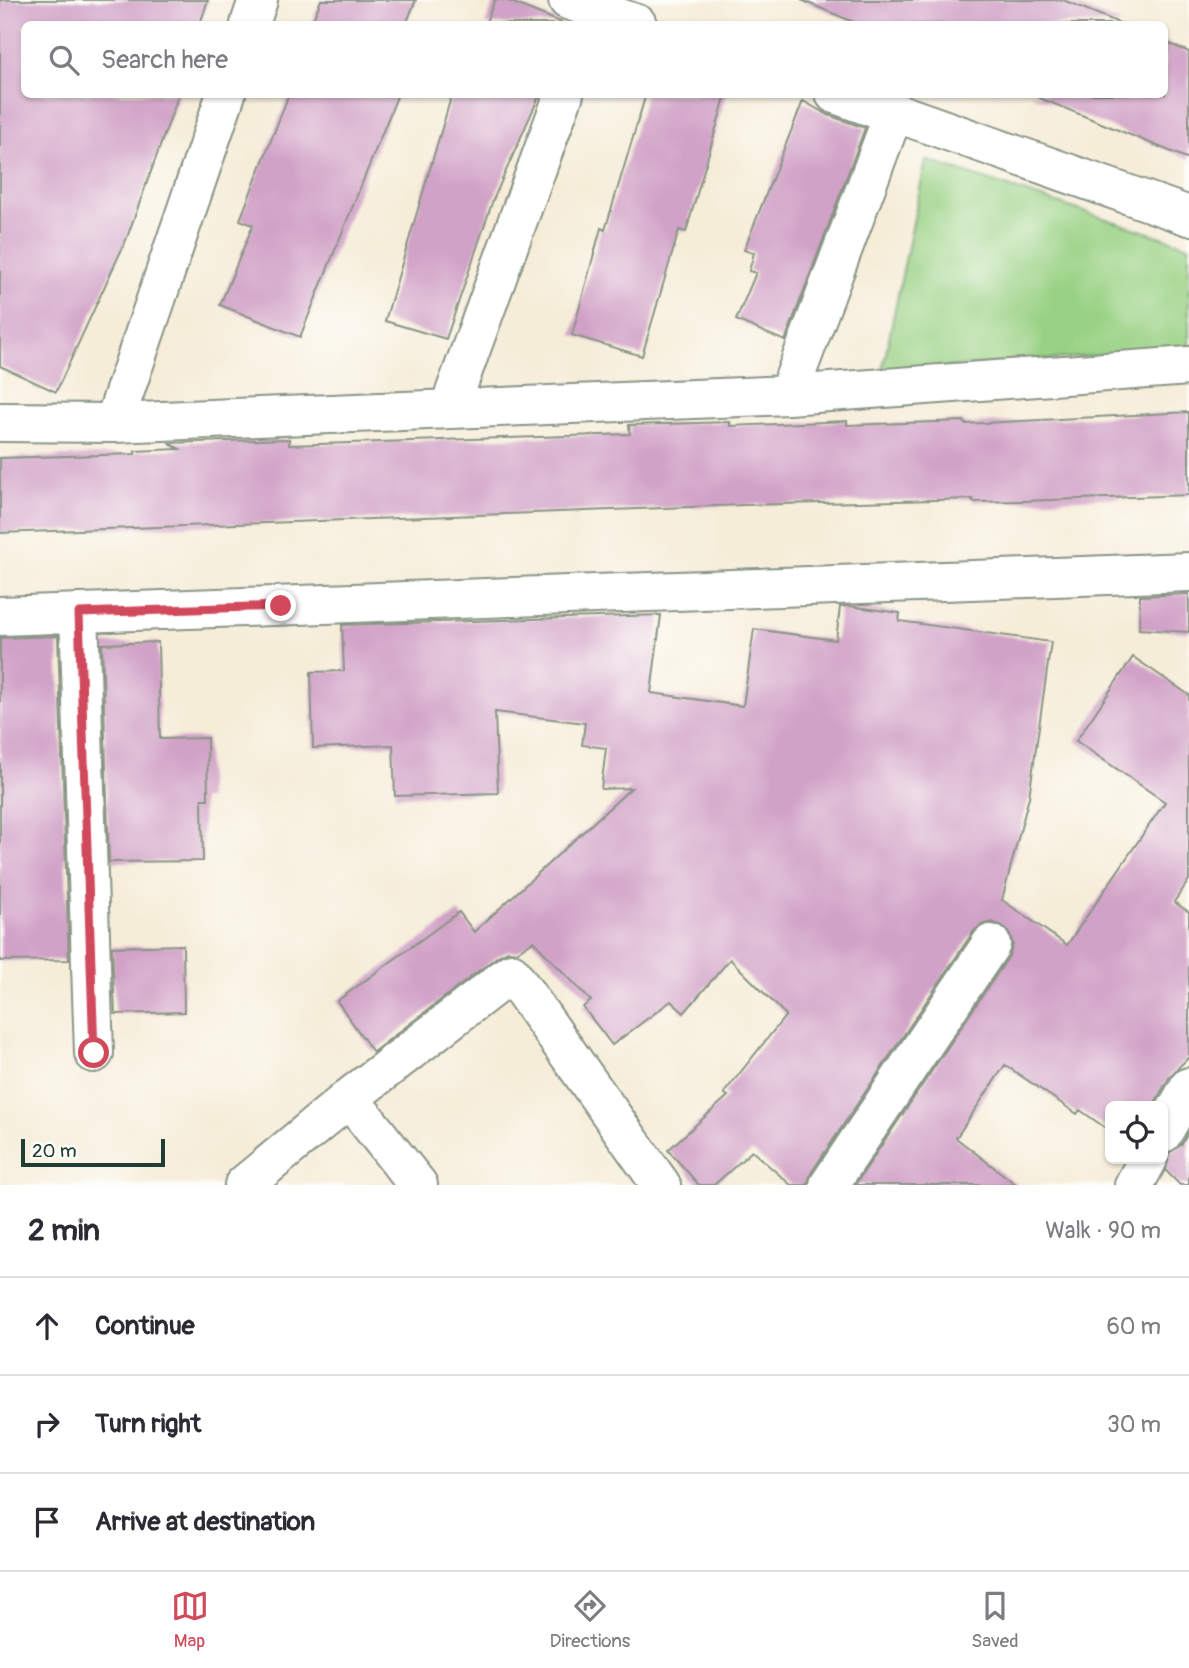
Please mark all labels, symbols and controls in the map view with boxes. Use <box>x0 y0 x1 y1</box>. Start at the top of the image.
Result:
search box <box>21 21 1168 98</box>
icon: search <box>45 41 83 79</box>
text: Search here <box>101 44 228 76</box>
route end <box>265 590 296 621</box>
route start <box>78 1037 109 1068</box>
map controls <box>1105 1101 1168 1164</box>
button: locate <box>1105 1101 1168 1164</box>
scale bar <box>21 1136 164 1168</box>
text: 20 m <box>32 1139 77 1163</box>
text: 2 min <box>28 1212 100 1249</box>
text: Walk · 90 m <box>1045 1216 1161 1245</box>
icon: ahead <box>28 1307 66 1345</box>
text: Continue <box>95 1310 195 1342</box>
text: 60 m <box>1106 1312 1161 1341</box>
icon: right <box>28 1405 66 1443</box>
text: Turn right <box>95 1408 201 1440</box>
text: 30 m <box>1107 1410 1161 1439</box>
icon: arrive <box>28 1503 66 1541</box>
text: Arrive at destination <box>95 1506 315 1538</box>
tab: Map <box>171 1587 209 1653</box>
tab: Directions <box>550 1587 630 1653</box>
tab: Saved <box>971 1587 1018 1653</box>

